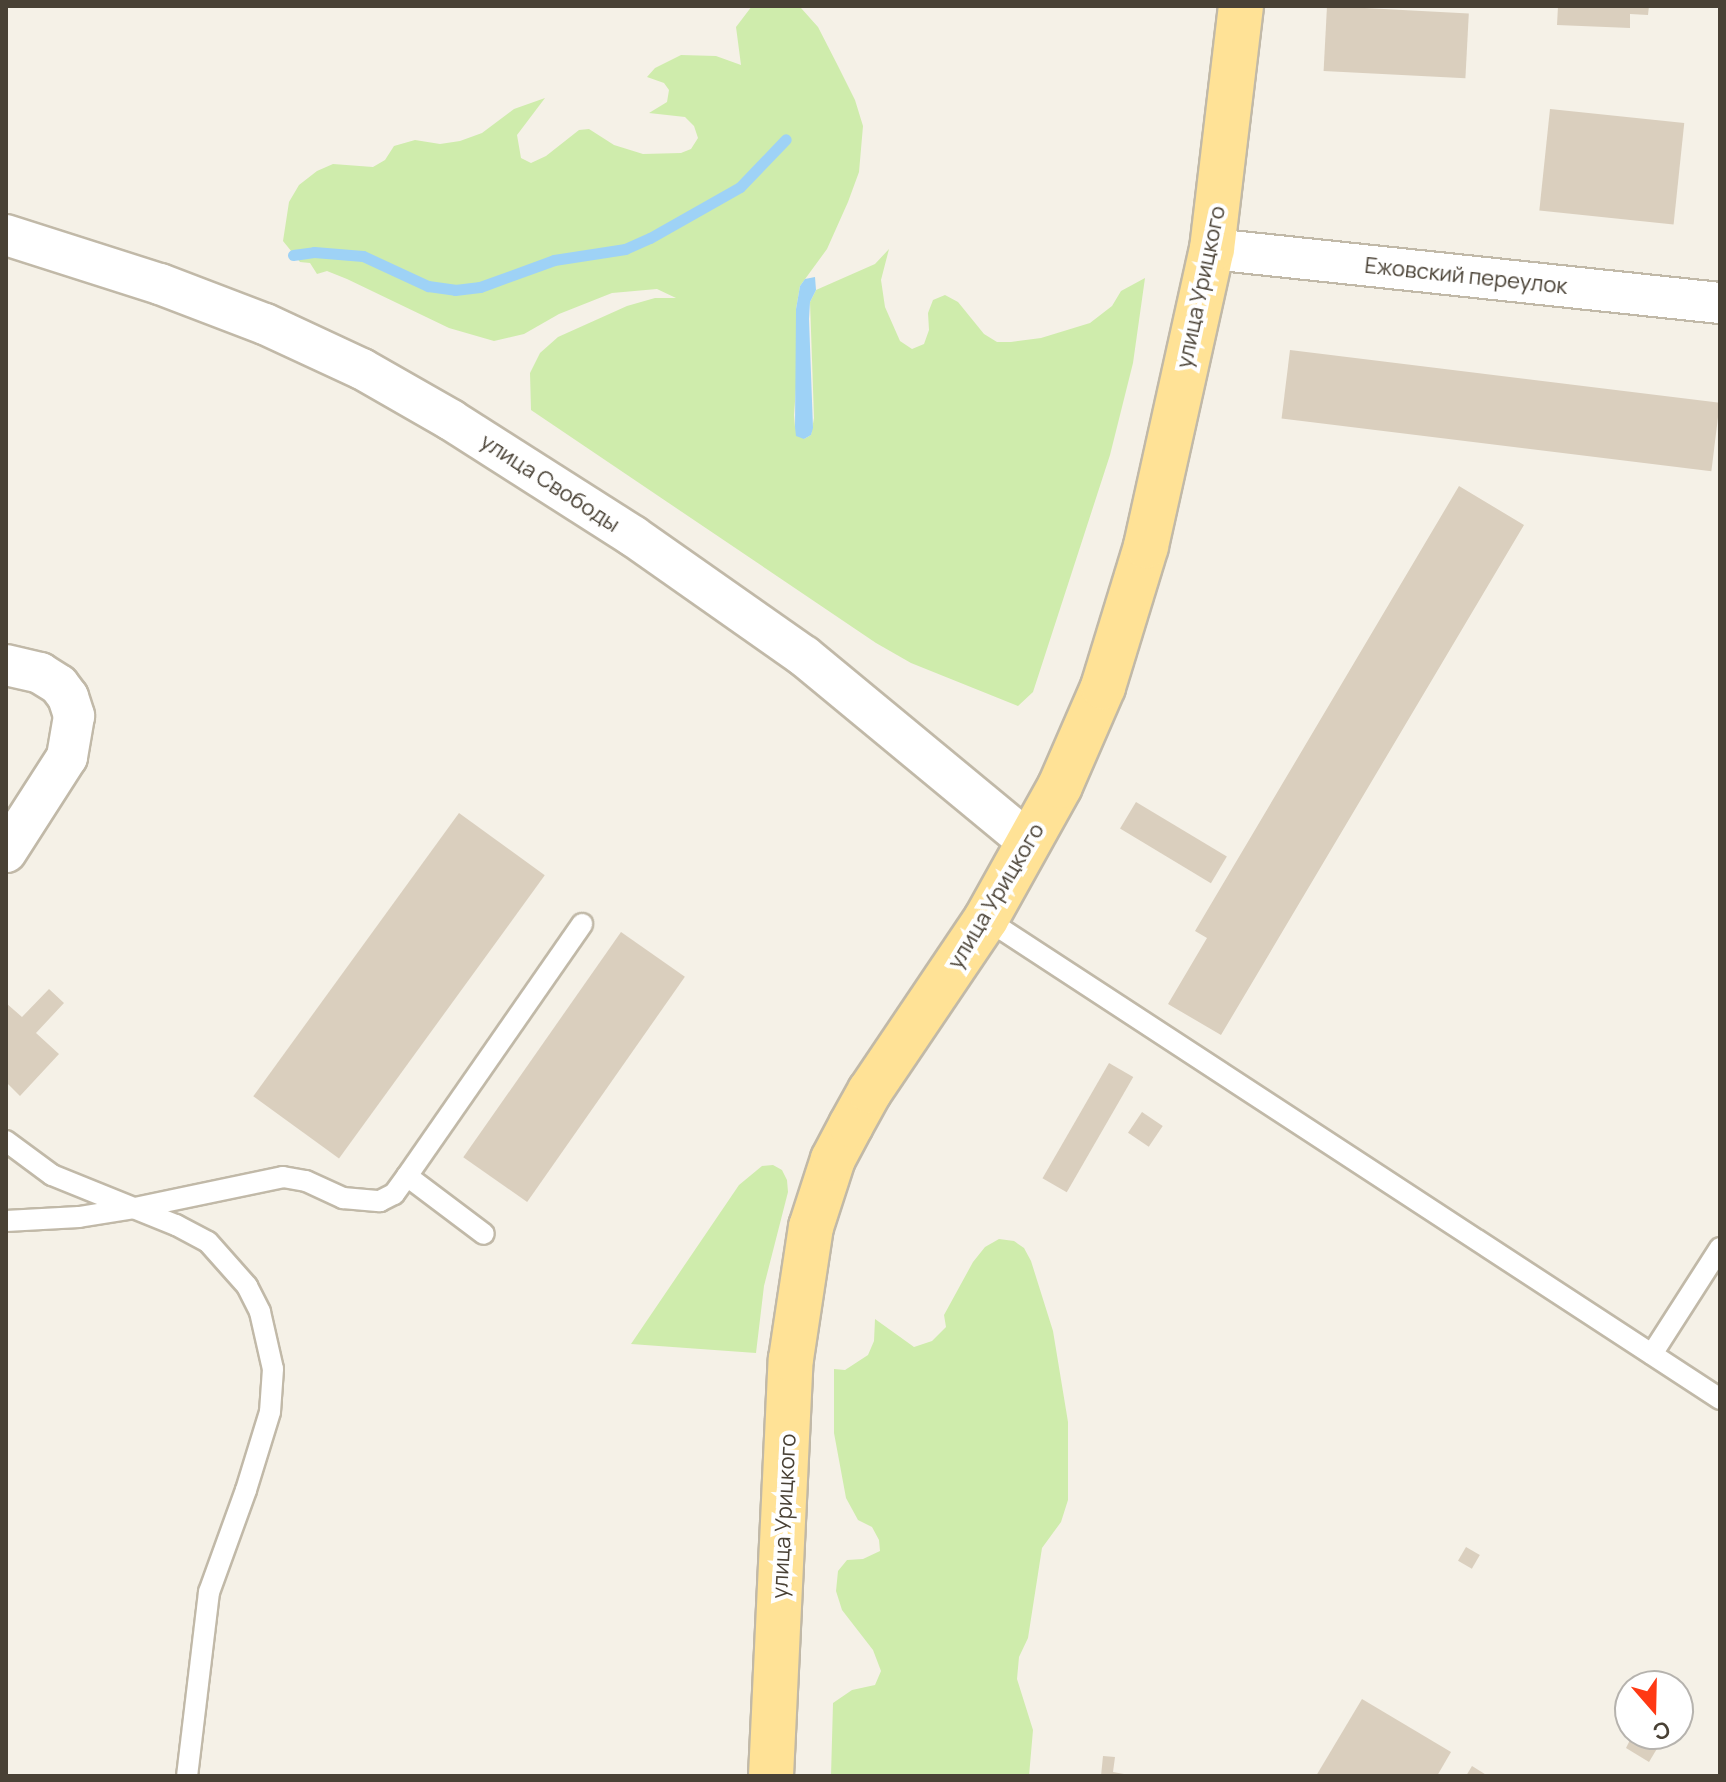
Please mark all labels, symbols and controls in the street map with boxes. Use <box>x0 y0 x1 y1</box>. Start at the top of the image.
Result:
street label: улица Урицкого <box>1171 203 1231 371</box>
street label: Ежовский переулок <box>1363 252 1569 300</box>
street label: улица Свободы <box>475 428 625 538</box>
street label: улица Урицкого <box>942 818 1050 974</box>
street label: улица Урицкого <box>766 1433 802 1599</box>
north arrow <box>1614 1670 1694 1750</box>
text: С <box>1649 1714 1674 1748</box>

